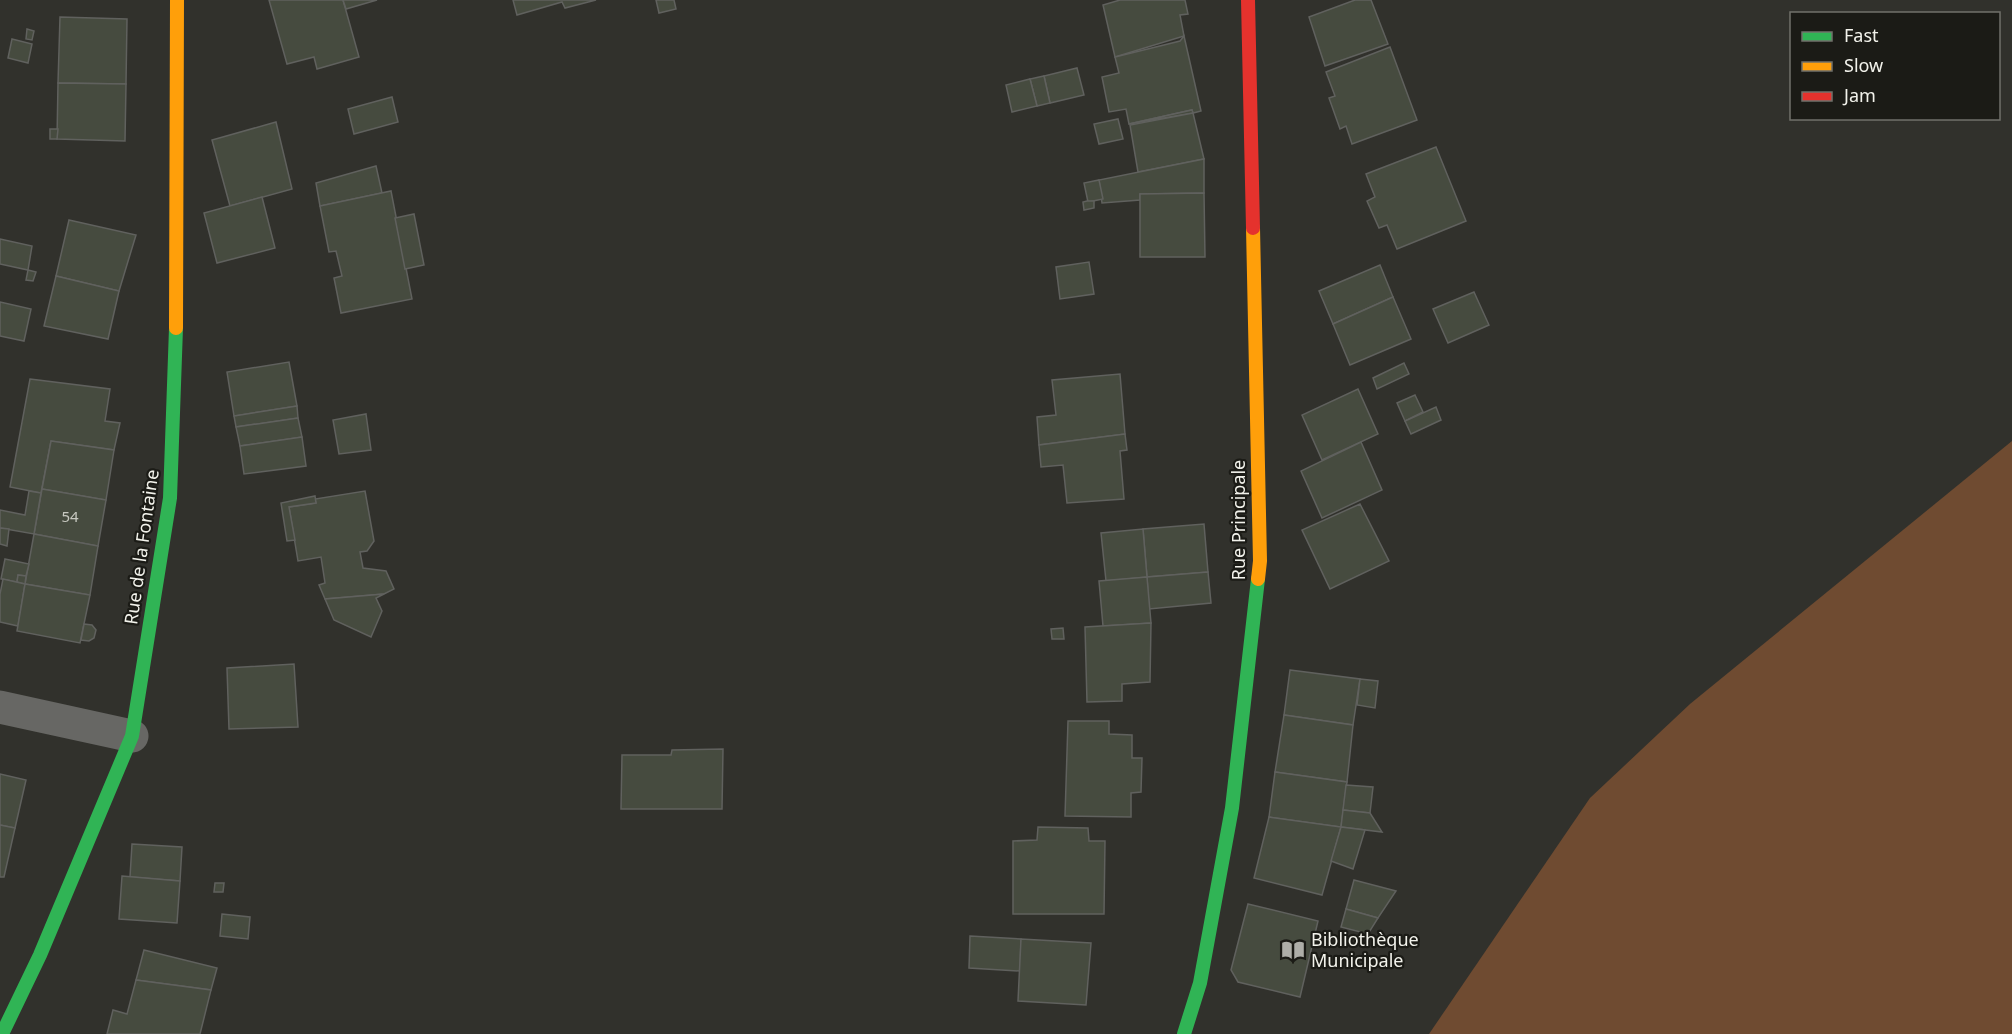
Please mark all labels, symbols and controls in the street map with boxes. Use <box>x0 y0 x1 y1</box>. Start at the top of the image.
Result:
legend <box>1790 12 2000 120</box>
text: Fast <box>1844 23 1879 47</box>
text: Slow <box>1844 53 1883 77</box>
text: Jam <box>1842 83 1876 107</box>
street label: Rue Principale <box>1226 460 1250 580</box>
street label: Rue de la Fontaine <box>118 468 164 626</box>
house number: 54 <box>61 506 79 526</box>
place label: Bibliothèque Municipale <box>1311 927 1419 972</box>
library icon: Bibliothèque Municipale <box>1280 937 1306 963</box>

